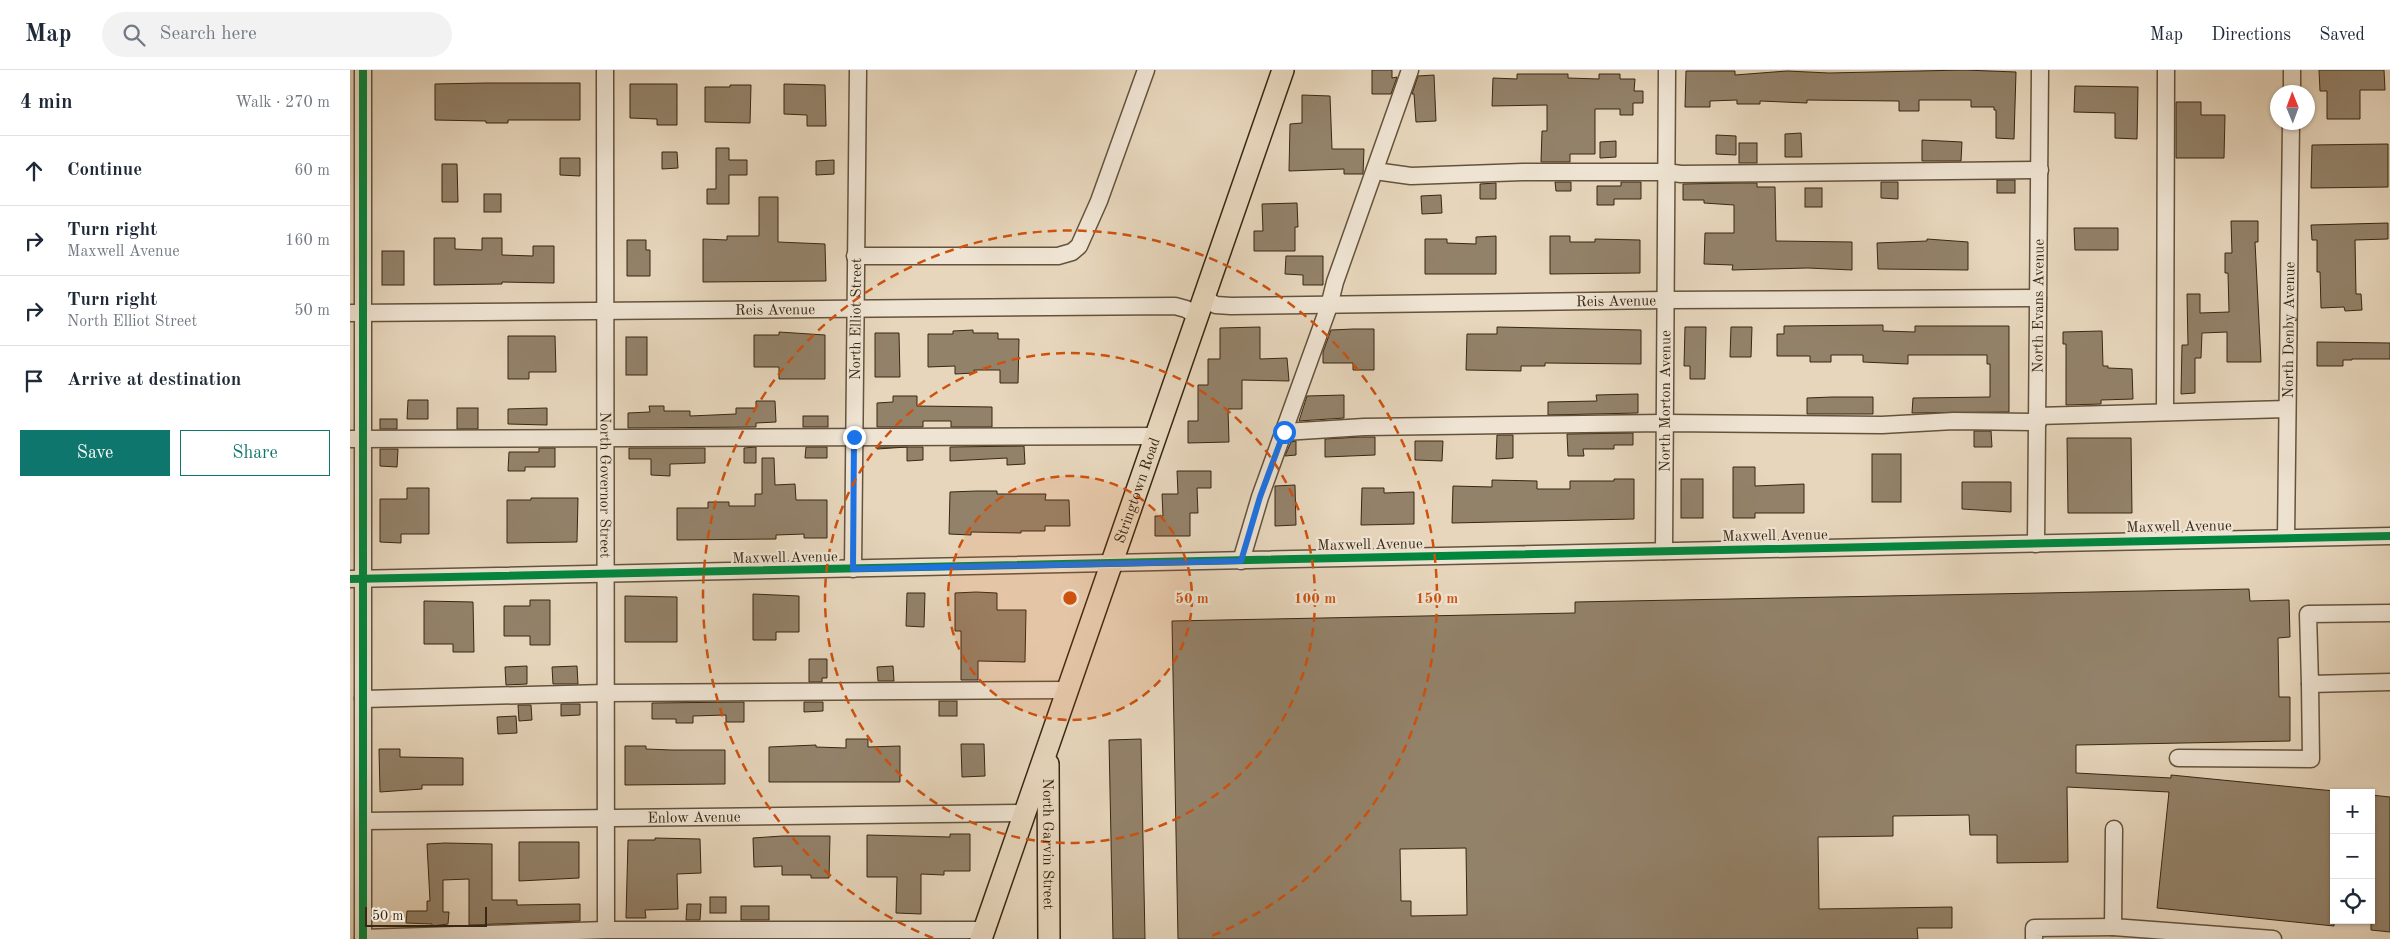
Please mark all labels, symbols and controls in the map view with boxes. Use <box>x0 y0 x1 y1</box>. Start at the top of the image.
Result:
search box <box>102 12 452 57</box>
icon: search <box>120 21 148 49</box>
text: Map <box>25 23 72 47</box>
text: Search here <box>160 25 257 44</box>
text: Map <box>2150 26 2183 44</box>
text: Directions <box>2211 26 2291 44</box>
text: Saved <box>2319 26 2365 44</box>
north arrow <box>2270 85 2315 130</box>
text: 4 min <box>20 92 73 113</box>
text: Walk · 270 m <box>235 95 330 111</box>
icon: ahead <box>20 157 48 185</box>
text: Continue <box>67 161 142 180</box>
text: 60 m <box>294 163 330 179</box>
text: Turn right <box>67 221 157 240</box>
icon: right <box>20 227 48 255</box>
text: 160 m <box>285 233 330 249</box>
street label: North Evans Avenue <box>2031 239 2048 373</box>
text: Maxwell Avenue <box>67 244 180 260</box>
street label: North Elliot Street <box>849 258 865 380</box>
street label: North Denby Avenue <box>2282 261 2298 399</box>
text: Turn right <box>67 291 157 310</box>
street label: Reis Avenue <box>1576 294 1656 310</box>
icon: right <box>20 297 48 325</box>
text: 50 m <box>294 303 330 319</box>
street label: Reis Avenue <box>735 303 815 319</box>
text: North Elliot Street <box>67 314 197 330</box>
street label: North Morton Avenue <box>1658 330 1674 472</box>
icon: arrive <box>20 367 48 395</box>
text: Arrive at destination <box>67 371 241 390</box>
street label: North Governor Street <box>596 412 612 558</box>
route start <box>1273 421 1296 444</box>
route end <box>843 426 866 449</box>
button: Save <box>20 430 170 476</box>
button: Share <box>180 430 330 476</box>
street label: Stringtown Road <box>1113 436 1164 546</box>
street label: Maxwell Avenue <box>2126 519 2232 536</box>
street label: Maxwell Avenue <box>1722 528 1828 545</box>
street label: Maxwell Avenue <box>1317 537 1423 554</box>
street label: Maxwell Avenue <box>732 550 838 567</box>
centre of rings <box>1061 589 1079 607</box>
text: 50 m <box>1175 592 1209 607</box>
text: 100 m <box>1294 592 1336 607</box>
text: 150 m <box>1416 592 1458 607</box>
street label: North Garvin Street <box>1039 778 1055 910</box>
map controls <box>2330 789 2375 924</box>
button: + <box>2330 789 2375 834</box>
street label: Enlow Avenue <box>647 810 741 827</box>
button: − <box>2330 834 2375 879</box>
button: locate <box>2330 879 2375 924</box>
scale bar <box>365 904 488 927</box>
text: 50 m <box>372 909 403 923</box>

